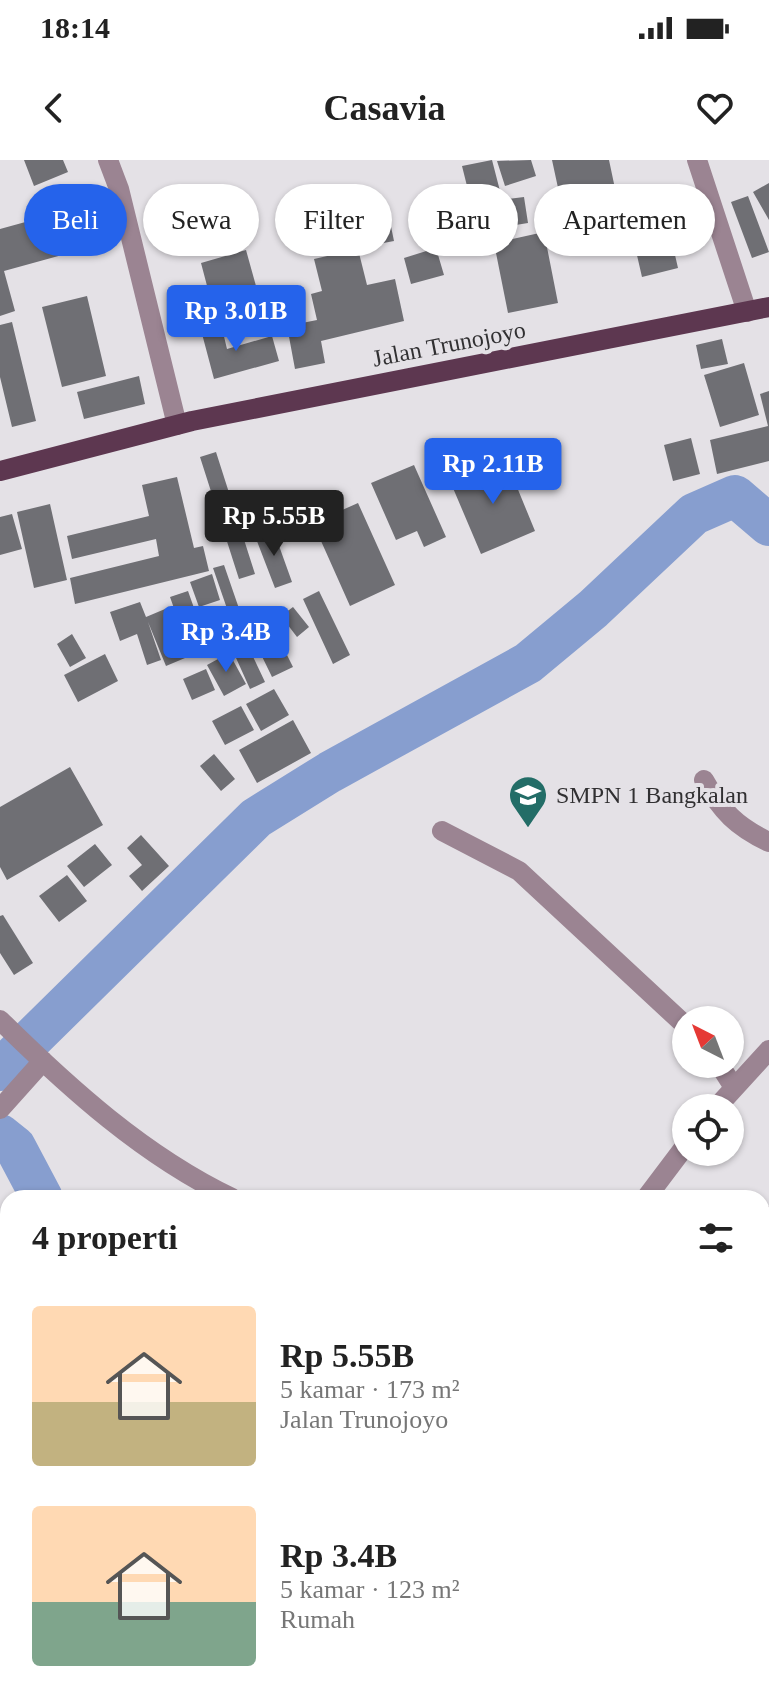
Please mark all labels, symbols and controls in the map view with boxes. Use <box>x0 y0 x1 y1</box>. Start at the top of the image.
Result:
text: 18:14 <box>40 11 110 44</box>
icon: back <box>32 86 76 130</box>
icon: heart <box>693 86 737 130</box>
text: Casavia <box>323 88 446 128</box>
chip: Beli <box>24 184 127 256</box>
chip: Sewa <box>143 184 259 256</box>
chip: Filter <box>275 184 392 256</box>
chip: Baru <box>408 184 518 256</box>
chip: Apartemen <box>534 184 715 256</box>
pin: Rp 3.01B <box>153 285 319 353</box>
text: Rp 3.01B <box>185 296 287 325</box>
street label: Jalan Trunojoyo <box>370 316 528 372</box>
pin: Rp 2.11B <box>410 438 576 506</box>
text: Rp 2.11B <box>442 449 544 478</box>
pin: Rp 5.55B <box>191 490 357 558</box>
text: Rp 5.55B <box>223 501 325 530</box>
pin: Rp 3.4B <box>152 606 300 674</box>
text: Rp 3.4B <box>181 617 271 646</box>
school or university icon: SMPN 1 Bangkalan <box>507 774 549 829</box>
place label: SMPN 1 Bangkalan <box>556 782 748 808</box>
north arrow <box>672 1006 744 1078</box>
map controls <box>672 1006 744 1166</box>
button: locate <box>672 1094 744 1166</box>
icon: filters <box>694 1216 738 1260</box>
text: 4 properti <box>32 1219 178 1256</box>
text: Rp 5.55B <box>280 1337 414 1374</box>
icon: home <box>96 1338 192 1434</box>
text: 5 kamar · 173 m² <box>280 1375 460 1404</box>
text: Jalan Trunojoyo <box>280 1405 448 1434</box>
text: Rp 3.4B <box>280 1537 397 1574</box>
icon: home <box>96 1538 192 1634</box>
text: 5 kamar · 123 m² <box>280 1575 460 1604</box>
text: Rumah <box>280 1605 355 1634</box>

